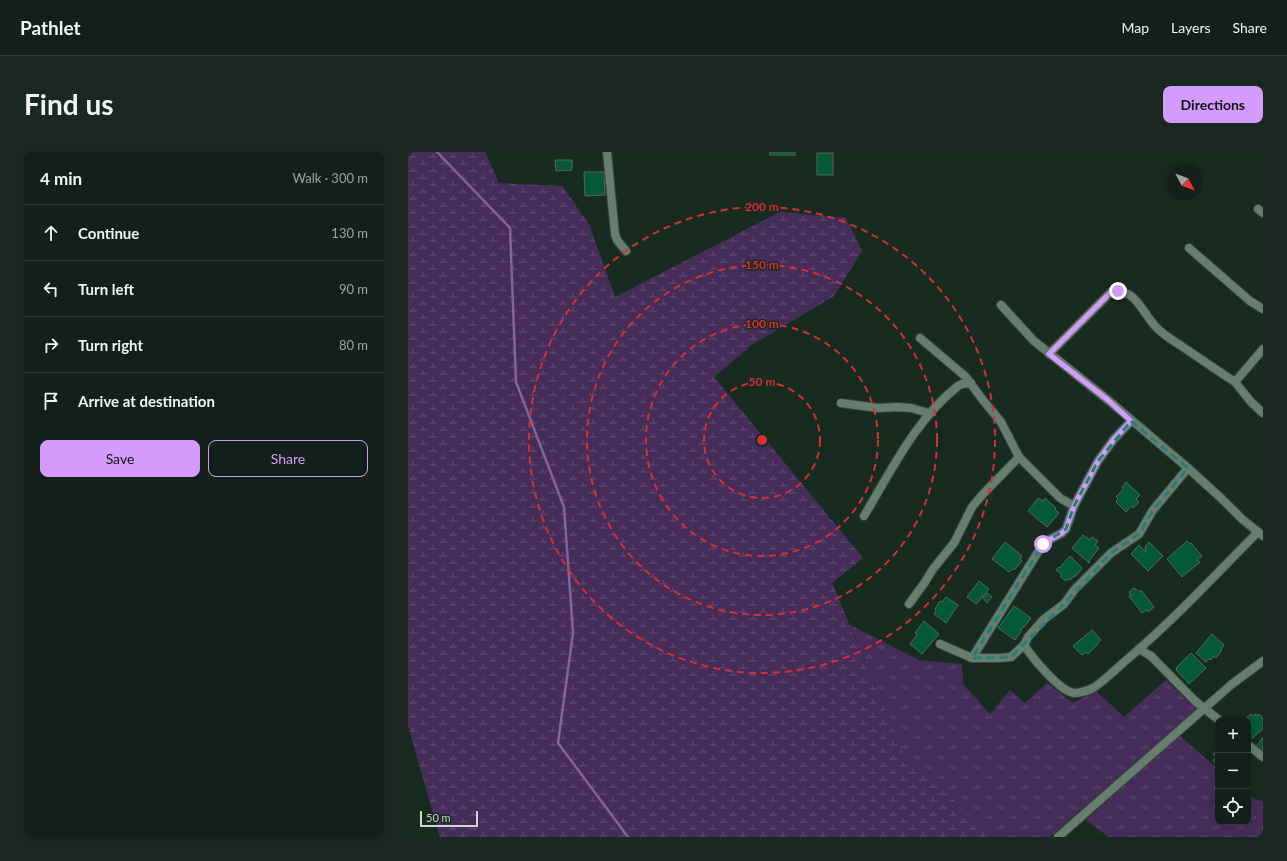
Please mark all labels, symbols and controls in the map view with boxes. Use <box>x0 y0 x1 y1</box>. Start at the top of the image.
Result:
text: Pathlet <box>20 16 81 39</box>
text: Map <box>1121 19 1149 36</box>
text: Layers <box>1171 19 1211 36</box>
text: Share <box>1233 19 1267 36</box>
button: Directions <box>1163 86 1263 123</box>
text: Find us <box>24 87 114 121</box>
north arrow <box>1167 164 1203 200</box>
text: 4 min <box>40 168 82 189</box>
text: Walk · 300 m <box>292 170 368 186</box>
text: 200 m <box>745 199 779 214</box>
icon: ahead <box>40 222 62 244</box>
text: Continue <box>78 224 139 242</box>
text: 130 m <box>331 225 368 241</box>
text: 150 m <box>745 257 779 272</box>
icon: left <box>40 278 62 300</box>
text: Turn left <box>78 280 134 298</box>
text: 90 m <box>339 281 368 297</box>
route end <box>1109 282 1127 300</box>
text: 100 m <box>745 316 779 331</box>
icon: right <box>40 334 62 356</box>
text: Turn right <box>78 336 143 354</box>
text: 80 m <box>339 337 368 353</box>
text: 50 m <box>749 374 775 389</box>
icon: arrive <box>40 390 62 412</box>
text: Arrive at destination <box>78 392 215 410</box>
centre of rings <box>755 433 769 447</box>
button: Save <box>40 440 200 477</box>
button: Share <box>208 440 368 477</box>
route start <box>1034 535 1052 553</box>
map controls <box>1215 717 1251 825</box>
button: + <box>1215 717 1251 753</box>
button: − <box>1215 753 1251 789</box>
button: locate <box>1215 789 1251 825</box>
scale bar <box>420 809 478 828</box>
text: 50 m <box>426 811 451 824</box>

